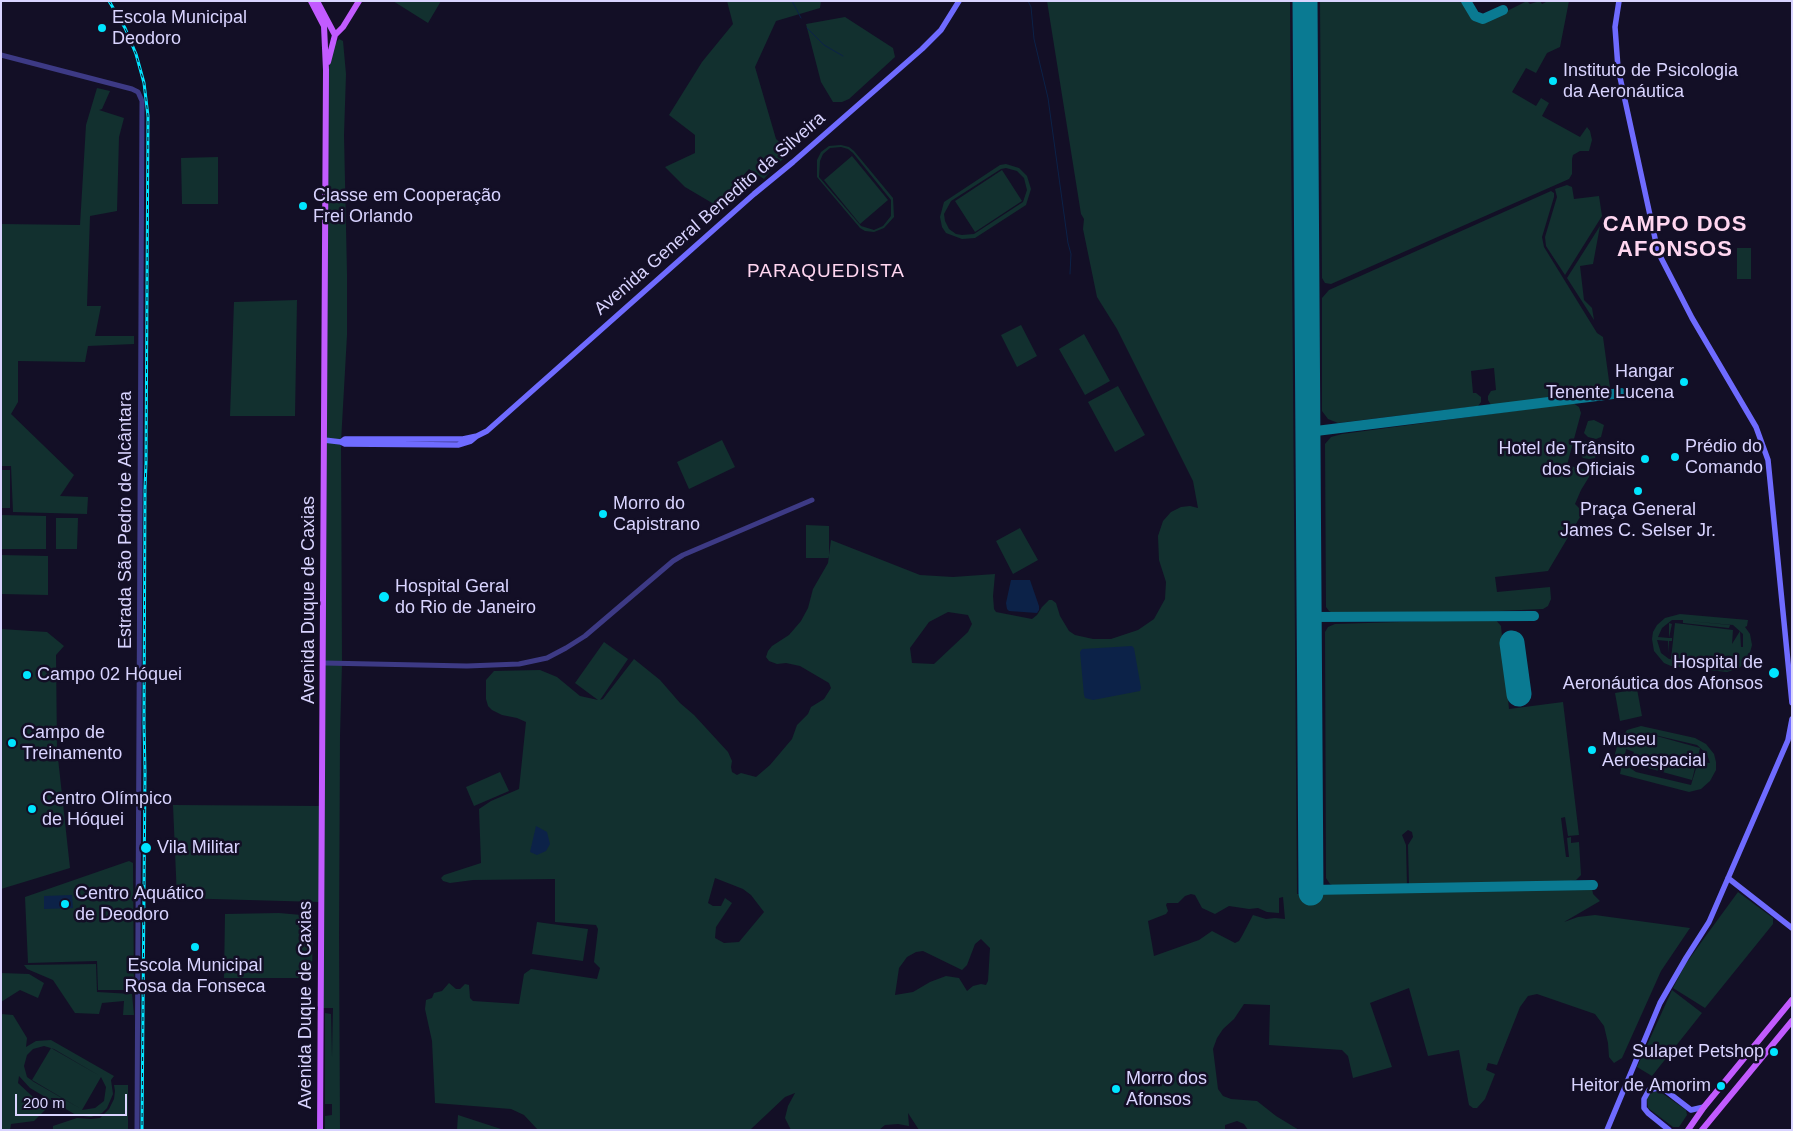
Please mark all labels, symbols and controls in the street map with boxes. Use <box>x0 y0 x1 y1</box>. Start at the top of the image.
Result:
place label: Escola Municipal Deodoro <box>112 7 247 50</box>
marker: Escola Municipal Deodoro <box>96 22 108 34</box>
place label: Instituto de Psicologia da Aeronáutica <box>1563 60 1738 102</box>
marker: Instituto de Psicologia da Aeronáutica <box>1547 75 1559 87</box>
street label: Avenida General Benedito da Silveira <box>590 108 830 320</box>
place label: Classe em Cooperação Frei Orlando <box>313 185 501 228</box>
marker: Classe em Cooperação Frei Orlando <box>297 200 309 212</box>
district label: CAMPO DOS AFONSOS <box>1602 212 1748 264</box>
district label: PARAQUEDISTA <box>745 261 907 283</box>
place label: Hangar Tenente Lucena <box>1546 361 1674 404</box>
marker: Hangar Tenente Lucena <box>1678 376 1690 388</box>
street label: Estrada São Pedro de Alcântara <box>115 391 137 649</box>
place label: Prédio do Comando <box>1685 436 1763 478</box>
place label: Hotel de Trânsito dos Oficiais <box>1499 438 1635 480</box>
marker: Prédio do Comando <box>1669 451 1681 463</box>
marker: Hotel de Trânsito dos Oficiais <box>1639 453 1651 465</box>
marker: Praça General James C. Selser Jr. <box>1632 485 1644 497</box>
place label: Morro do Capistrano <box>613 493 700 536</box>
street label: Avenida Duque de Caxias <box>298 496 320 704</box>
place label: Praça General James C. Selser Jr. <box>1560 499 1716 542</box>
marker: Morro do Capistrano <box>597 508 609 520</box>
place label: Hospital Geral do Rio de Janeiro <box>395 576 536 618</box>
marker: Hospital Geral do Rio de Janeiro <box>377 590 391 604</box>
place label: Hospital de Aeronáutica dos Afonsos <box>1563 652 1763 694</box>
place label: Campo 02 Hóquei <box>37 664 182 686</box>
marker: Hospital de Aeronáutica dos Afonsos <box>1767 666 1781 680</box>
marker: Campo 02 Hóquei <box>21 669 33 681</box>
place label: Campo de Treinamento <box>22 722 122 764</box>
place label: Museu Aeroespacial <box>1602 729 1706 772</box>
marker: Campo de Treinamento <box>6 737 18 749</box>
marker: Museu Aeroespacial <box>1586 744 1598 756</box>
place label: Centro Olímpico de Hóquei <box>42 788 172 831</box>
marker: Centro Olímpico de Hóquei <box>26 803 38 815</box>
place label: Vila Militar <box>157 837 240 859</box>
marker: Vila Militar <box>139 841 153 855</box>
place label: Centro Aquático de Deodoro <box>75 883 204 926</box>
marker: Centro Aquático de Deodoro <box>59 898 71 910</box>
street label: Avenida Duque de Caxias <box>295 901 317 1109</box>
marker: Escola Municipal Rosa da Fonseca <box>189 941 201 953</box>
place label: Escola Municipal Rosa da Fonseca <box>124 955 266 998</box>
place label: Sulapet Petshop <box>1632 1041 1764 1063</box>
marker: Sulapet Petshop <box>1768 1046 1780 1058</box>
place label: Morro dos Afonsos <box>1126 1068 1207 1110</box>
place label: Heitor de Amorim <box>1571 1075 1711 1097</box>
marker: Heitor de Amorim <box>1715 1080 1727 1092</box>
marker: Morro dos Afonsos <box>1110 1083 1122 1095</box>
scale bar <box>18 1084 130 1116</box>
text: 200 m <box>23 1094 65 1111</box>

